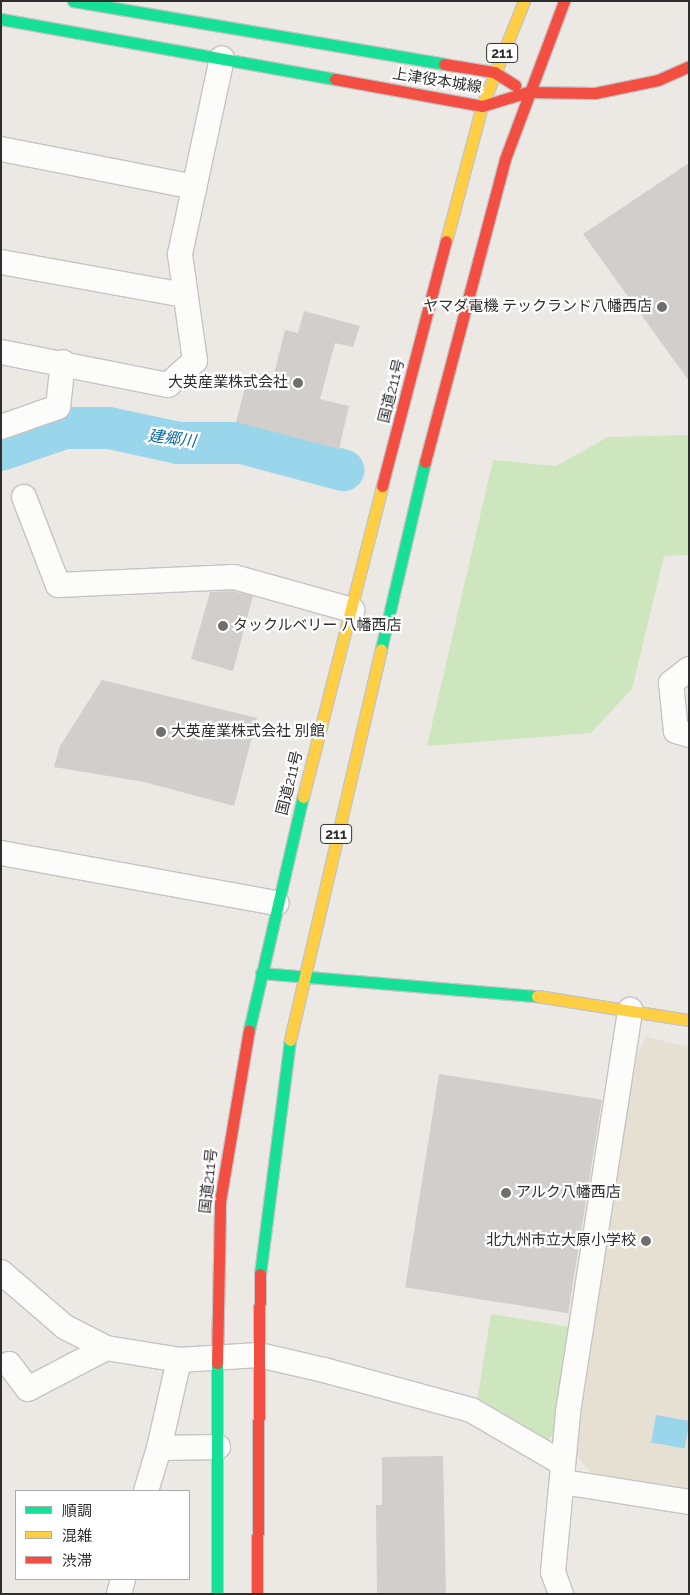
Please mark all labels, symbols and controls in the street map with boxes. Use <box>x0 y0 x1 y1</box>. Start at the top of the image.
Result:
road number: 211 <box>486 42 518 64</box>
street label: 上津役本城線 <box>391 65 483 97</box>
place label: ヤマダ電機 テックランド八幡西店 <box>423 298 652 316</box>
marker: ヤマダ電機 テックランド八幡西店 <box>656 301 668 313</box>
street label: 国道211号 <box>375 357 409 425</box>
place label: 大英産業株式会社 <box>168 374 288 392</box>
marker: 大英産業株式会社 <box>292 377 304 389</box>
water label: 建郷川 <box>147 427 197 451</box>
place label: タックルベリー 八幡西店 <box>233 617 402 635</box>
marker: タックルベリー 八幡西店 <box>217 620 229 632</box>
place label: 大英産業株式会社 別館 <box>171 723 325 741</box>
marker: 大英産業株式会社 別館 <box>155 726 167 738</box>
street label: 国道211号 <box>273 749 307 817</box>
road number: 211 <box>320 822 352 846</box>
street label: 国道211号 <box>197 1147 221 1215</box>
place label: アルク八幡西店 <box>516 1184 621 1202</box>
marker: アルク八幡西店 <box>500 1187 512 1199</box>
place label: 北九州市立大原小学校 <box>486 1232 636 1250</box>
marker: 北九州市立大原小学校 <box>640 1235 652 1247</box>
legend <box>15 1490 190 1580</box>
text: 順調 <box>62 1502 92 1520</box>
text: 混雑 <box>62 1527 92 1545</box>
text: 渋滞 <box>62 1552 92 1570</box>

